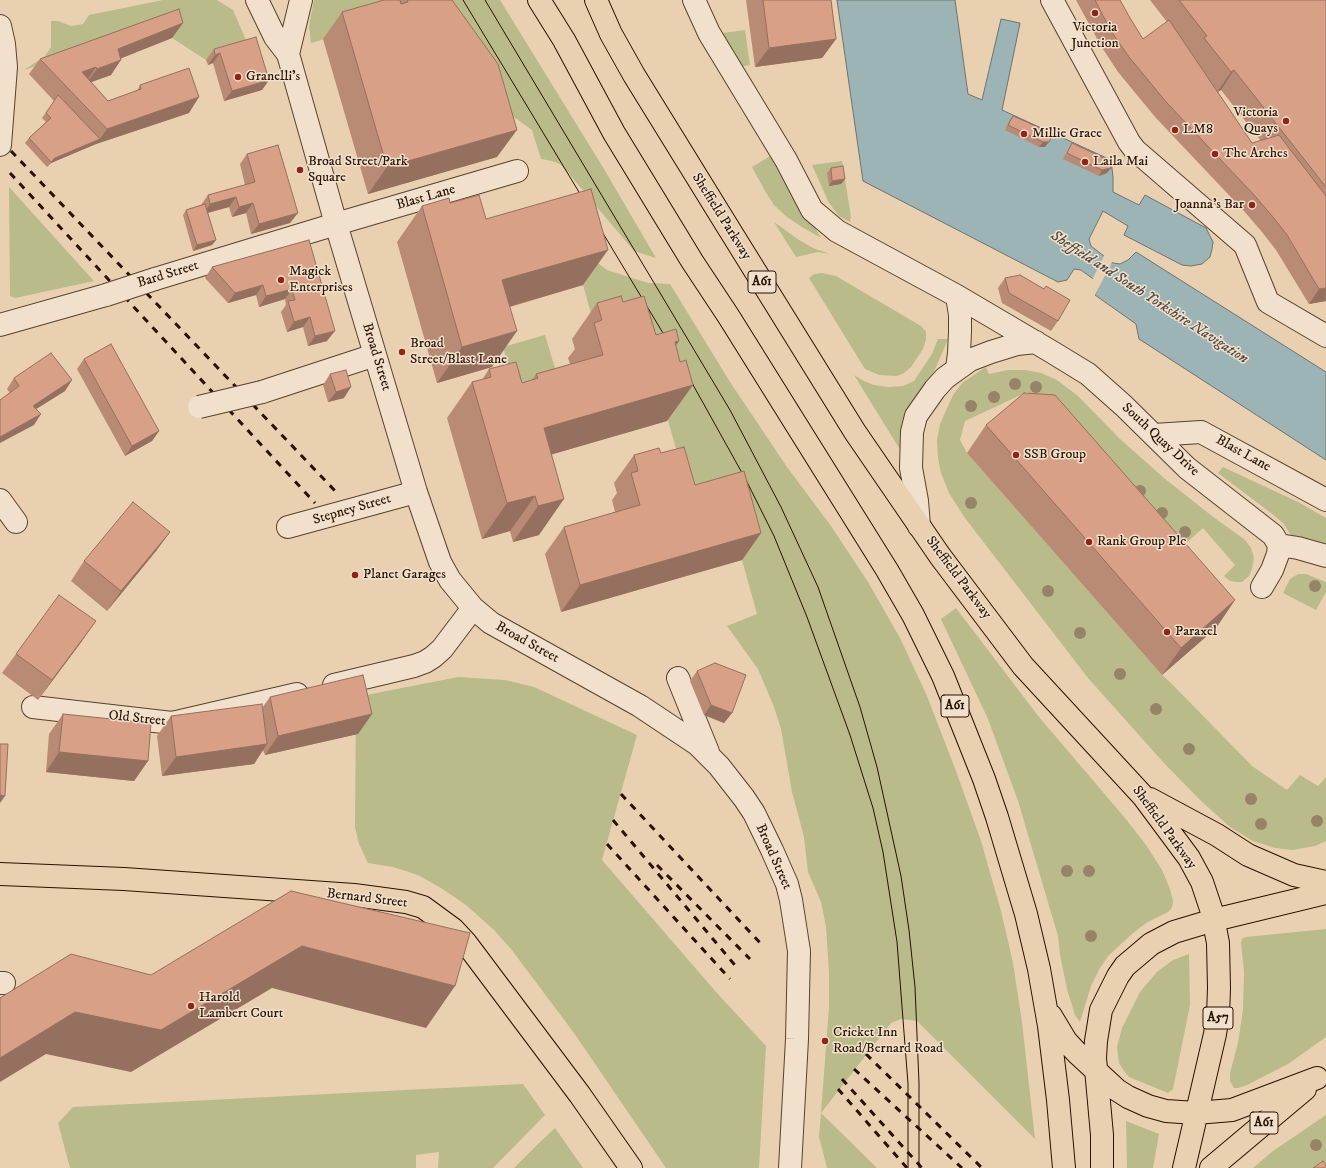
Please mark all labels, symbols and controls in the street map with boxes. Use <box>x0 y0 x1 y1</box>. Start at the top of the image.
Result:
marker: Victoria Junction <box>1090 8 1100 18</box>
place label: Victoria Junction <box>1071 20 1119 52</box>
place label: Granelli's <box>246 69 300 85</box>
marker: Granelli's <box>233 72 243 82</box>
place label: Victoria Quays <box>1234 105 1278 138</box>
marker: Victoria Quays <box>1281 116 1291 126</box>
place label: LM8 <box>1183 122 1213 138</box>
marker: LM8 <box>1170 125 1180 135</box>
place label: Millie Grace <box>1032 126 1102 142</box>
marker: Millie Grace <box>1019 129 1029 139</box>
place label: The Arches <box>1223 146 1288 162</box>
marker: The Arches <box>1210 149 1220 159</box>
place label: Broad Street/Park Square <box>308 154 408 186</box>
place label: Laila Mai <box>1093 154 1148 170</box>
marker: Laila Mai <box>1080 157 1090 167</box>
marker: Broad Street/Park Square <box>295 165 305 175</box>
street label: Sheffield Parkway <box>688 171 754 263</box>
street label: Blast Lane <box>395 182 457 214</box>
place label: Joanna’s Bar <box>1174 197 1244 213</box>
marker: Joanna’s Bar <box>1247 200 1257 210</box>
water label: Sheffield and South Yorkshire Navigation <box>1047 227 1251 369</box>
street label: Bard Street <box>135 258 201 292</box>
place label: Magick Enterprises <box>289 264 353 296</box>
road number: A61 <box>748 271 776 293</box>
marker: Magick Enterprises <box>276 275 286 285</box>
street label: Broad Street <box>358 321 394 393</box>
place label: Broad Street/Blast Lane <box>410 336 507 368</box>
marker: Broad Street/Blast Lane <box>397 347 407 357</box>
street label: South Quay Drive <box>1118 400 1202 480</box>
street label: Blast Lane <box>1213 432 1273 476</box>
place label: SSB Group <box>1024 447 1086 463</box>
marker: SSB Group <box>1011 450 1021 460</box>
street label: Stepney Street <box>311 491 393 529</box>
street label: Sheffield Parkway <box>922 533 994 623</box>
place label: Rank Group Plc <box>1097 534 1186 550</box>
marker: Rank Group Plc <box>1084 537 1094 547</box>
place label: Planet Garages <box>363 567 446 583</box>
marker: Planet Garages <box>350 570 360 580</box>
street label: Broad Street <box>492 619 562 667</box>
place label: Paraxel <box>1175 624 1217 640</box>
marker: Paraxel <box>1162 627 1172 637</box>
road number: A61 <box>941 695 969 717</box>
street label: Old Street <box>108 708 166 730</box>
street label: Sheffield Parkway <box>1128 783 1200 873</box>
street label: Broad Street <box>751 822 795 892</box>
street label: Bernard Street <box>326 886 408 912</box>
place label: Harold Lambert Court <box>199 990 283 1022</box>
marker: Harold Lambert Court <box>186 1001 196 1011</box>
road number: A57 <box>1203 1007 1233 1029</box>
place label: Cricket Inn Road/Bernard Road <box>833 1025 943 1058</box>
marker: Cricket Inn Road/Bernard Road <box>820 1036 830 1046</box>
road number: A61 <box>1250 1112 1278 1134</box>

